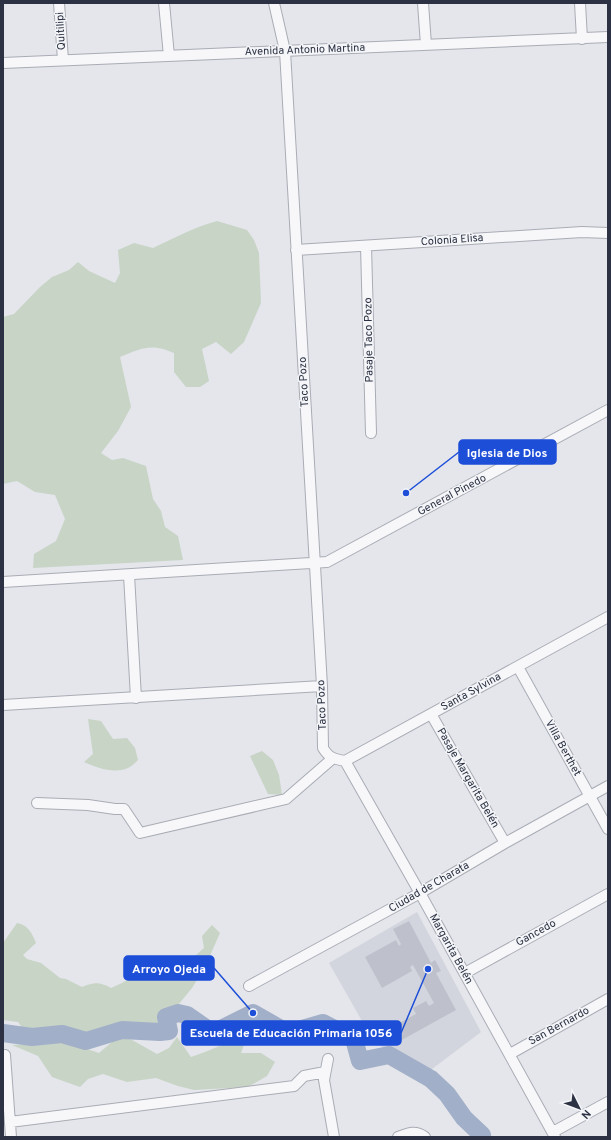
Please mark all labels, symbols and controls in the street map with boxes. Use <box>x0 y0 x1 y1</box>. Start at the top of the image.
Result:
street label: Quitilipi <box>53 11 69 51</box>
street label: Avenida Antonio Martina <box>244 41 366 59</box>
street label: Colonia Elisa <box>420 231 484 249</box>
street label: Pasaje Taco Pozo <box>361 297 377 383</box>
street label: Taco Pozo <box>296 356 312 408</box>
callout: Iglesia de Dios <box>459 440 556 464</box>
text: Iglesia de Dios <box>467 446 547 462</box>
street label: General Pinedo <box>415 471 489 519</box>
street label: Santa Sylvina <box>439 670 504 714</box>
street label: Taco Pozo <box>314 679 330 731</box>
street label: Villa Berthet <box>542 717 584 779</box>
street label: Pasaje Margarita Belén <box>434 725 502 831</box>
street label: Ciudad de Charata <box>386 858 472 916</box>
street label: Margarita Belén <box>426 911 476 987</box>
street label: Gancedo <box>513 916 559 950</box>
callout: Arroyo Ojeda <box>124 956 214 980</box>
text: Arroyo Ojeda <box>132 962 206 978</box>
street label: San Bernardo <box>526 1004 592 1048</box>
callout: Escuela de Educación Primaria 1056 <box>182 1021 401 1045</box>
text: Escuela de Educación Primaria 1056 <box>190 1026 392 1042</box>
north arrow <box>559 1088 599 1128</box>
text: N <box>578 1106 594 1122</box>

